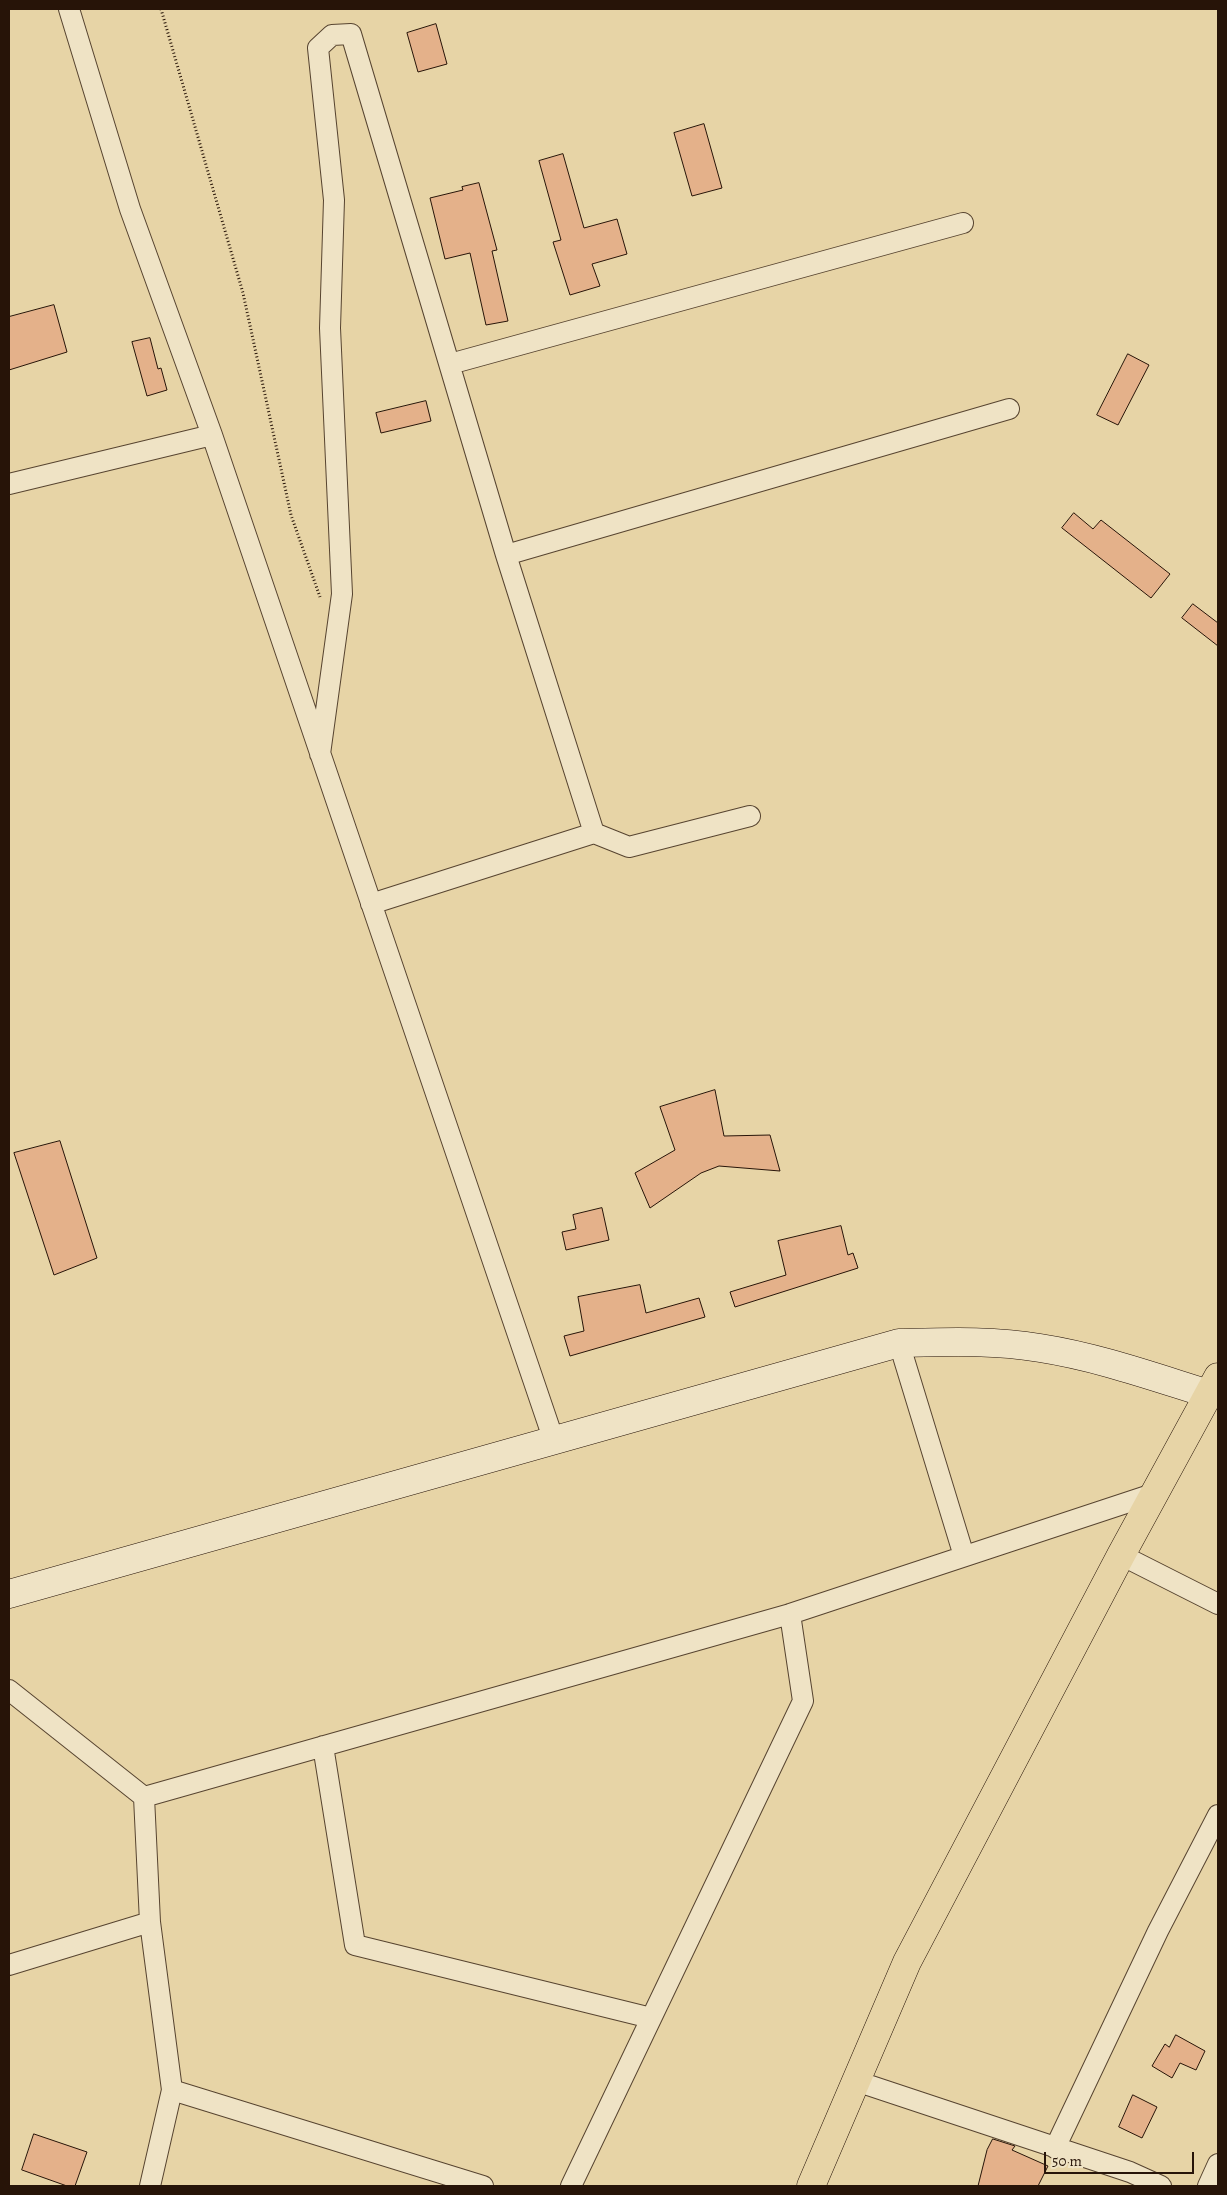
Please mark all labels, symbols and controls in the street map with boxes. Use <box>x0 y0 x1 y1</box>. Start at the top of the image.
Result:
scale bar <box>1047 2142 1197 2174</box>
text: 50 m <box>1052 2151 1082 2171</box>

